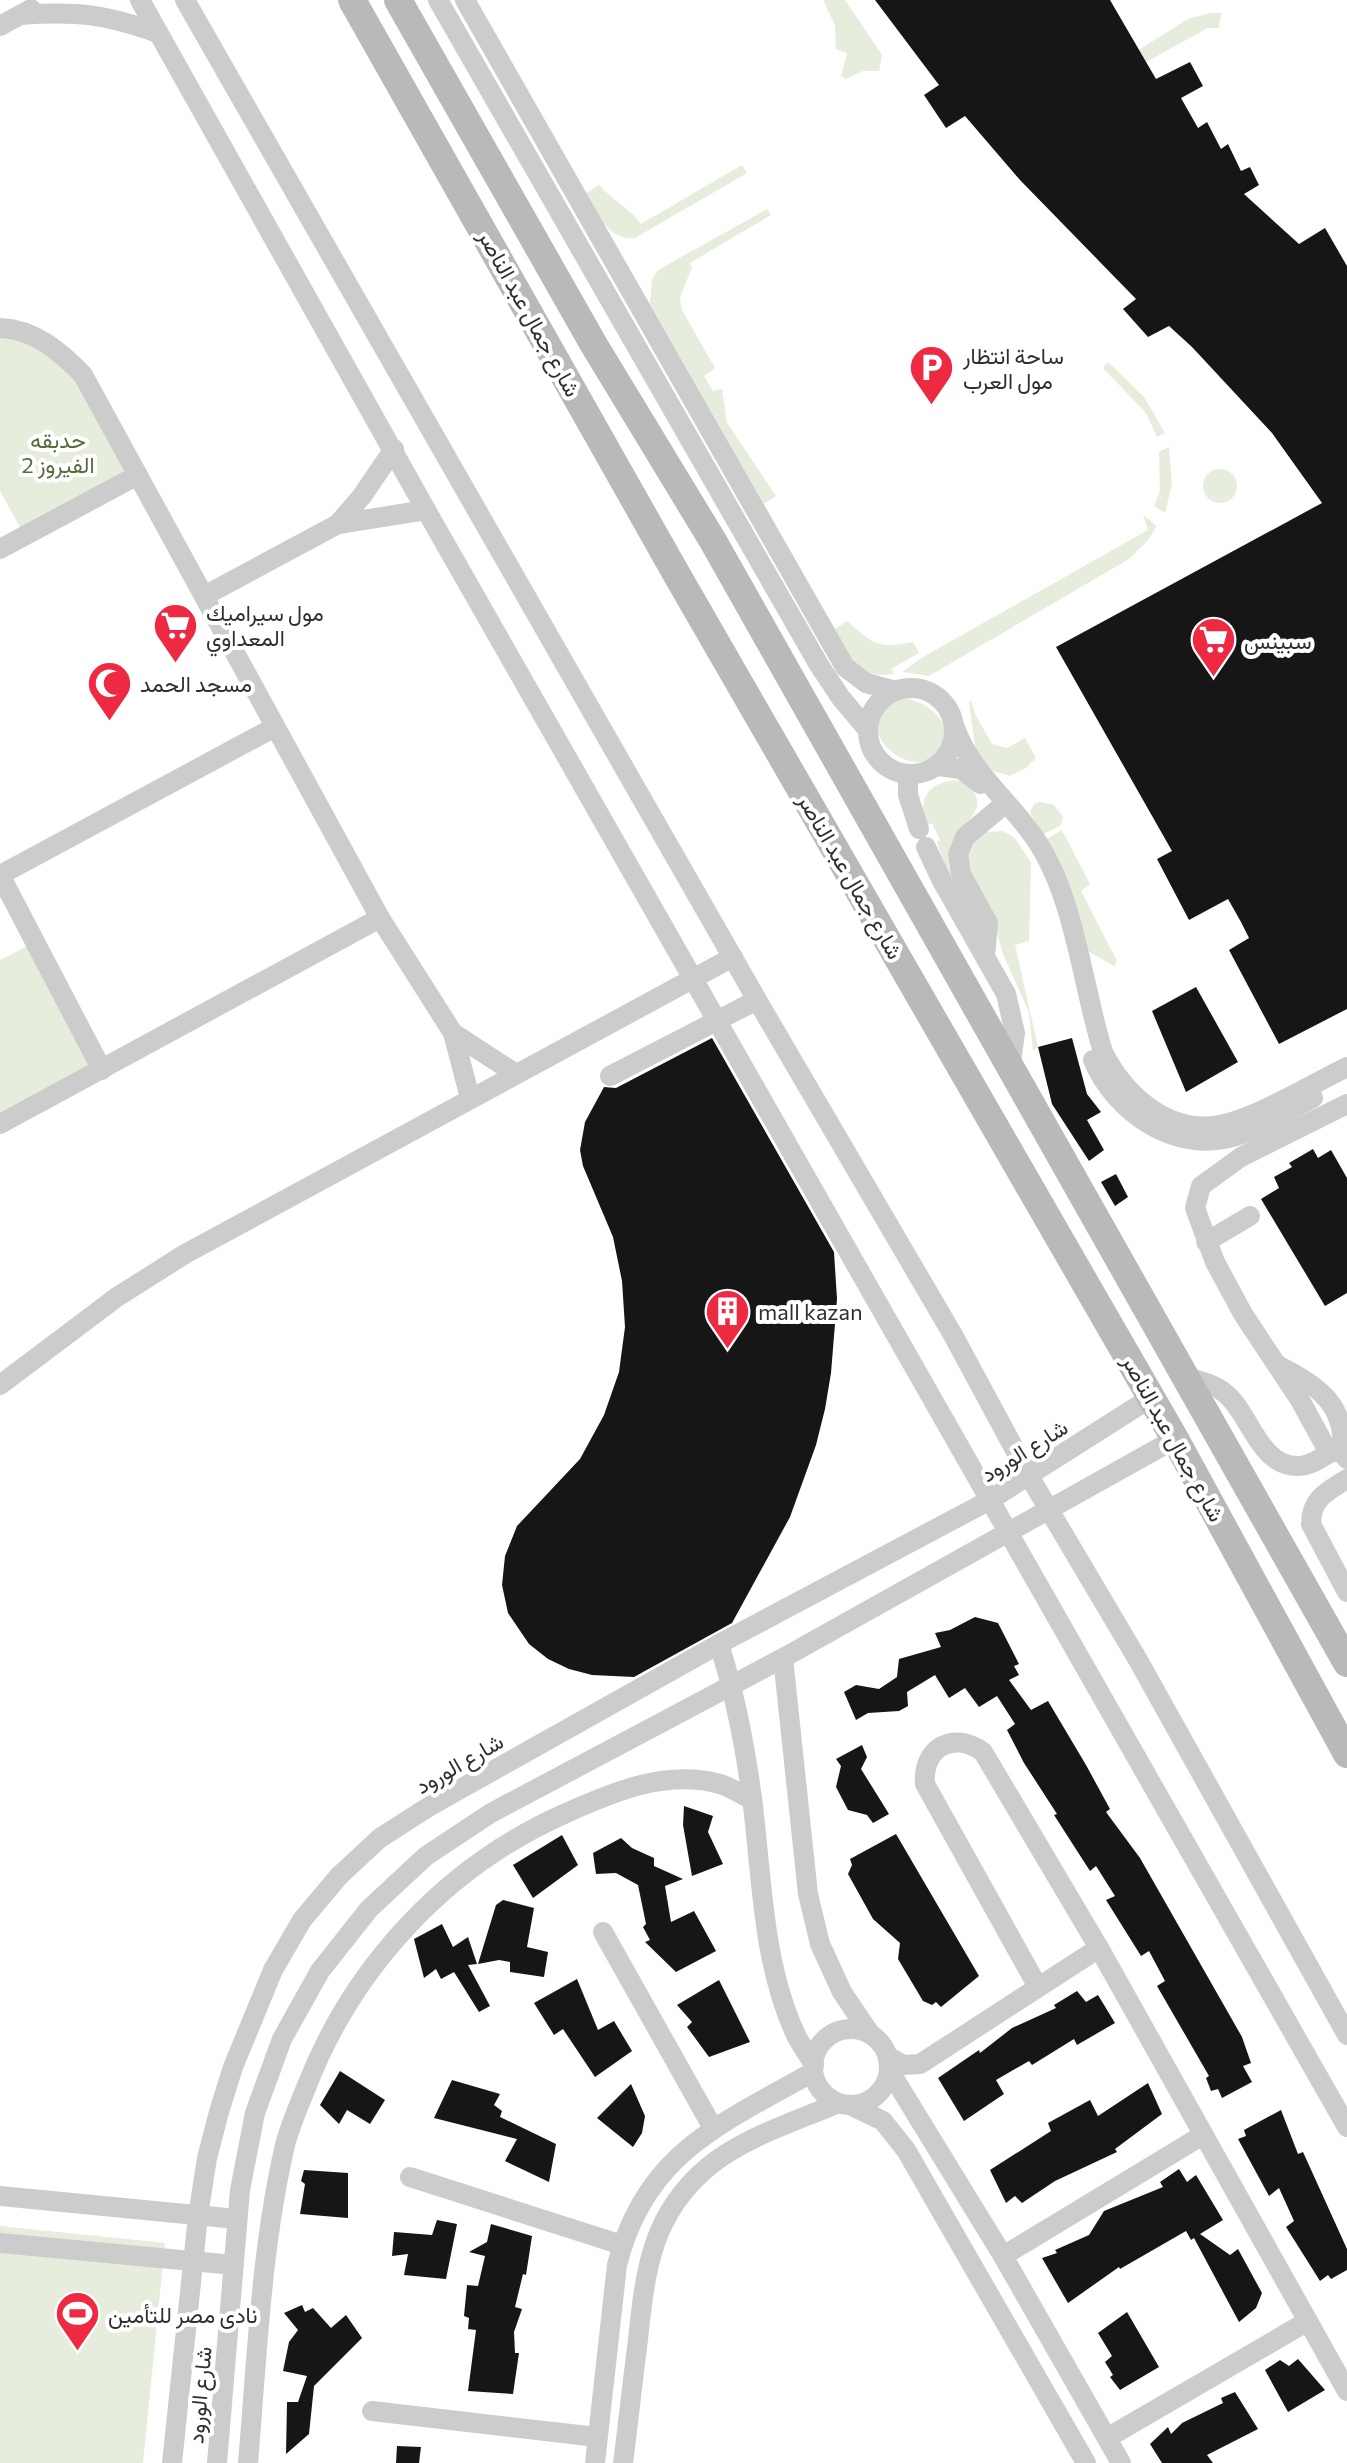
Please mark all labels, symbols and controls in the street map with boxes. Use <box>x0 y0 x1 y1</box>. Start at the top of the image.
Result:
street label: شارع جمال عبد الناصر <box>471 224 587 402</box>
place label: ساحة انتظار مول العرب <box>962 342 1064 395</box>
parking icon: ساحة انتظار مول العرب <box>908 344 956 407</box>
park label: حدبقه الفيروز 2 <box>21 426 95 479</box>
place label: مول سيراميك المعداوي <box>206 599 324 657</box>
supermarket icon: مول سيراميك المعداوي <box>151 601 199 664</box>
supermarket icon: سبينس <box>1189 616 1237 679</box>
place label: سبينس <box>1244 627 1312 655</box>
mosque icon: مسجد الحمد <box>85 659 133 722</box>
place label: مسجد الحمد <box>140 670 252 697</box>
street label: شارع جمال عبد الناصر <box>790 788 909 964</box>
building icon: mall kazan <box>703 1287 751 1350</box>
place label: mall kazan <box>758 1298 863 1325</box>
street label: شارع جمال عبد الناصر <box>1115 1349 1231 1527</box>
street label: شارع الورود <box>976 1413 1073 1489</box>
street label: شارع الورود <box>410 1727 509 1801</box>
sports icon: نادى مصر للتأمين <box>53 2290 101 2353</box>
place label: نادى مصر للتأمين <box>108 2301 258 2329</box>
street label: شارع الورود <box>181 2345 219 2445</box>

